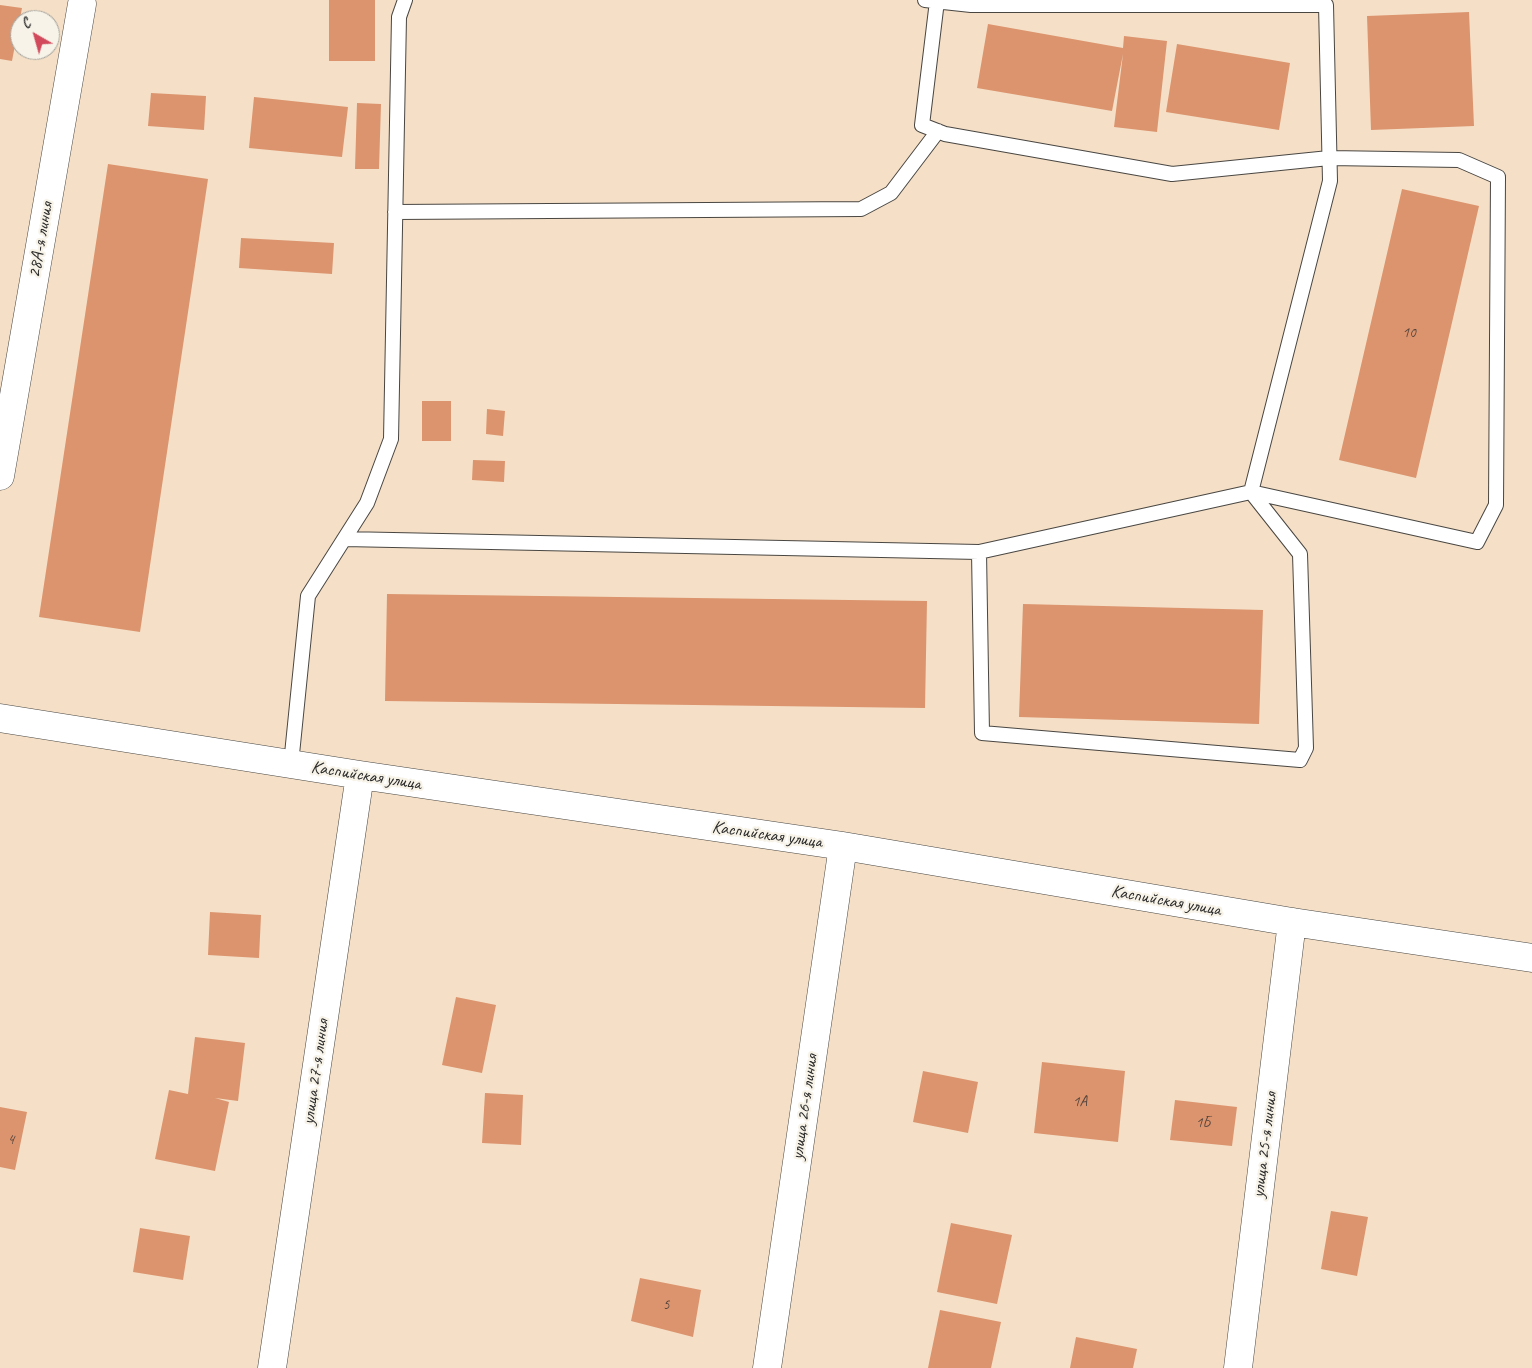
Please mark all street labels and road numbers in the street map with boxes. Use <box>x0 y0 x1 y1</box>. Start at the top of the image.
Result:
street label: 28А-я линия <box>24 201 58 279</box>
street label: Каспийская улица <box>310 757 422 795</box>
street label: Каспийская улица <box>711 817 823 853</box>
street label: Каспийская улица <box>1110 881 1222 921</box>
street label: улица 27-я линия <box>298 1018 334 1126</box>
street label: улица 26-я линия <box>787 1053 823 1161</box>
street label: улица 25-я линия <box>1248 1091 1282 1199</box>

